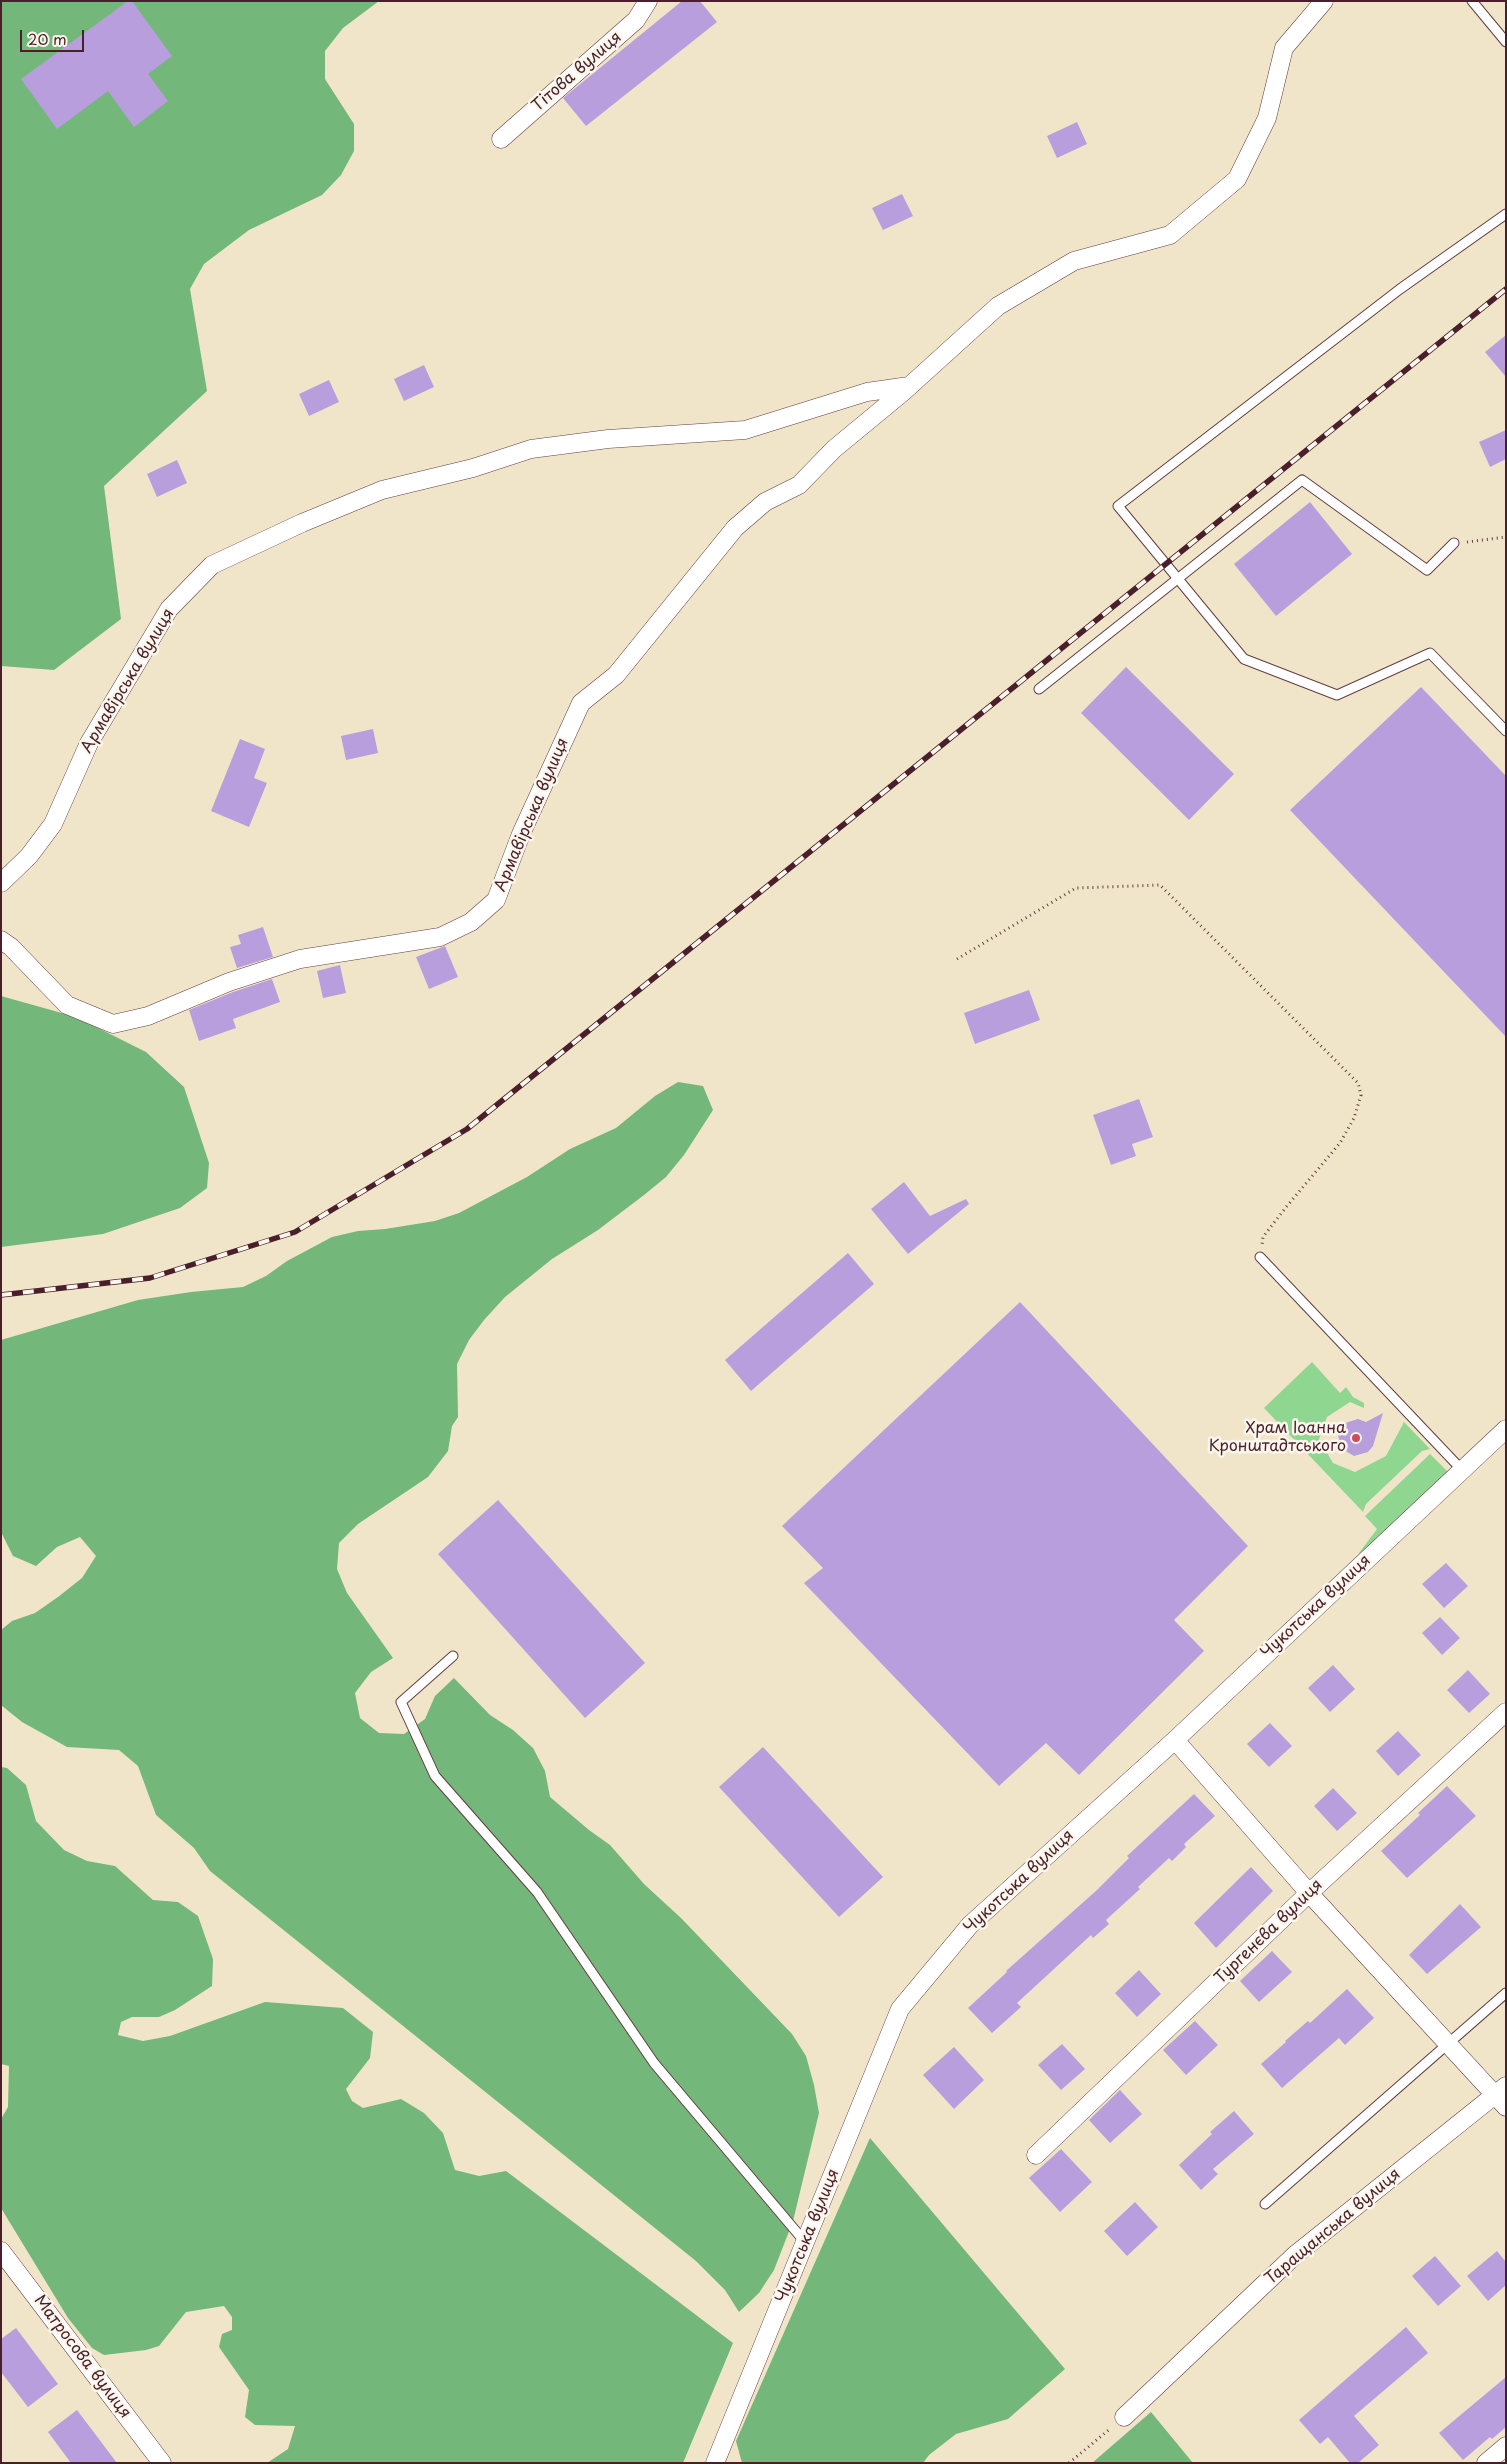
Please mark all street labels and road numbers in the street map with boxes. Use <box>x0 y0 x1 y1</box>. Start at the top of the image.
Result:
street label: Тітова вулиця <box>528 28 626 116</box>
street label: Армавірська вулиця <box>77 605 179 757</box>
street label: Армавірська вулиця <box>491 735 573 895</box>
street label: Чукотська вулиця <box>1257 1551 1375 1663</box>
street label: Чукотська вулиця <box>960 1826 1078 1938</box>
street label: Тургенєва вулиця <box>1211 1876 1327 1988</box>
street label: Таращанська вулиця <box>1262 2165 1404 2289</box>
street label: Чукотська вулиця <box>772 2166 844 2306</box>
street label: Матросова вулиця <box>29 2292 135 2422</box>

